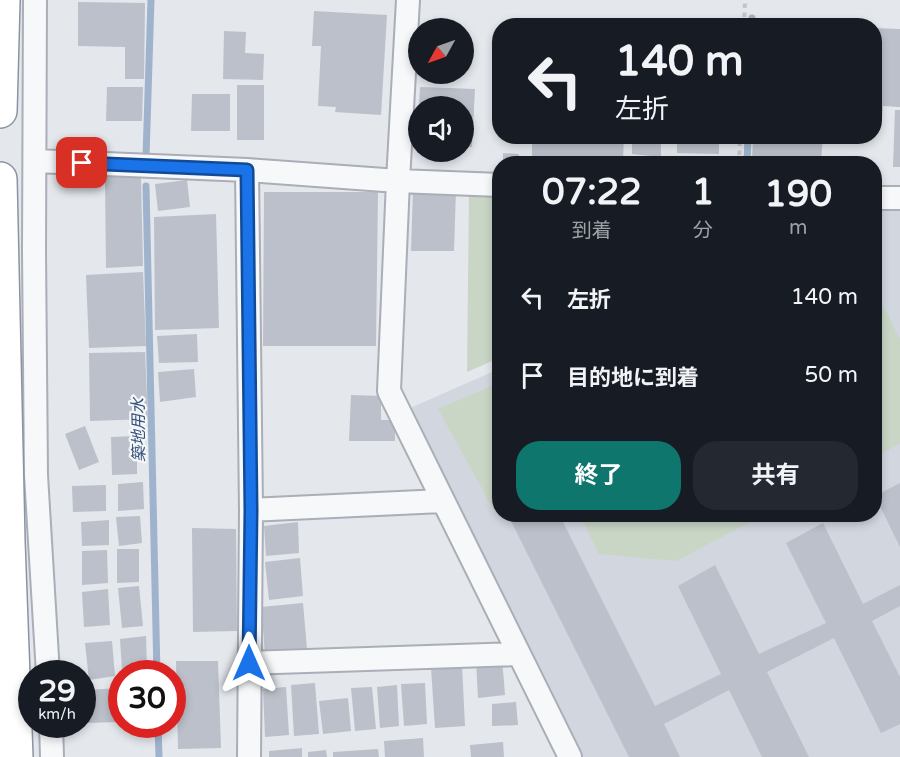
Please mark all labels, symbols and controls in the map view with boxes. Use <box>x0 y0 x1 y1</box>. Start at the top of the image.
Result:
north arrow <box>408 18 474 84</box>
map controls <box>408 18 474 162</box>
text: 140 m <box>615 36 744 87</box>
icon: left <box>516 42 594 120</box>
text: 左折 <box>615 93 669 126</box>
button: sound <box>408 96 474 162</box>
pin <box>56 137 107 188</box>
icon: arrive <box>65 146 98 179</box>
text: 07:22 <box>542 171 642 214</box>
text: 1 <box>692 171 714 214</box>
text: 190 <box>764 173 832 216</box>
text: m <box>789 216 807 240</box>
text: 到着 <box>572 219 612 243</box>
text: 分 <box>693 219 713 243</box>
icon: left <box>516 281 549 314</box>
text: 140 m <box>791 284 858 310</box>
text: 左折 <box>567 287 611 313</box>
icon: arrive <box>516 359 549 392</box>
text: 50 m <box>804 362 858 388</box>
text: 目的地に到着 <box>567 365 699 391</box>
water label: 築地用水 <box>128 396 150 462</box>
button: 終了 <box>516 441 681 510</box>
button: 共有 <box>693 441 858 510</box>
position arrow <box>217 631 281 695</box>
speed limit sign: 30 <box>108 660 186 738</box>
text: 29 <box>38 673 76 710</box>
text: km/h <box>38 705 76 723</box>

